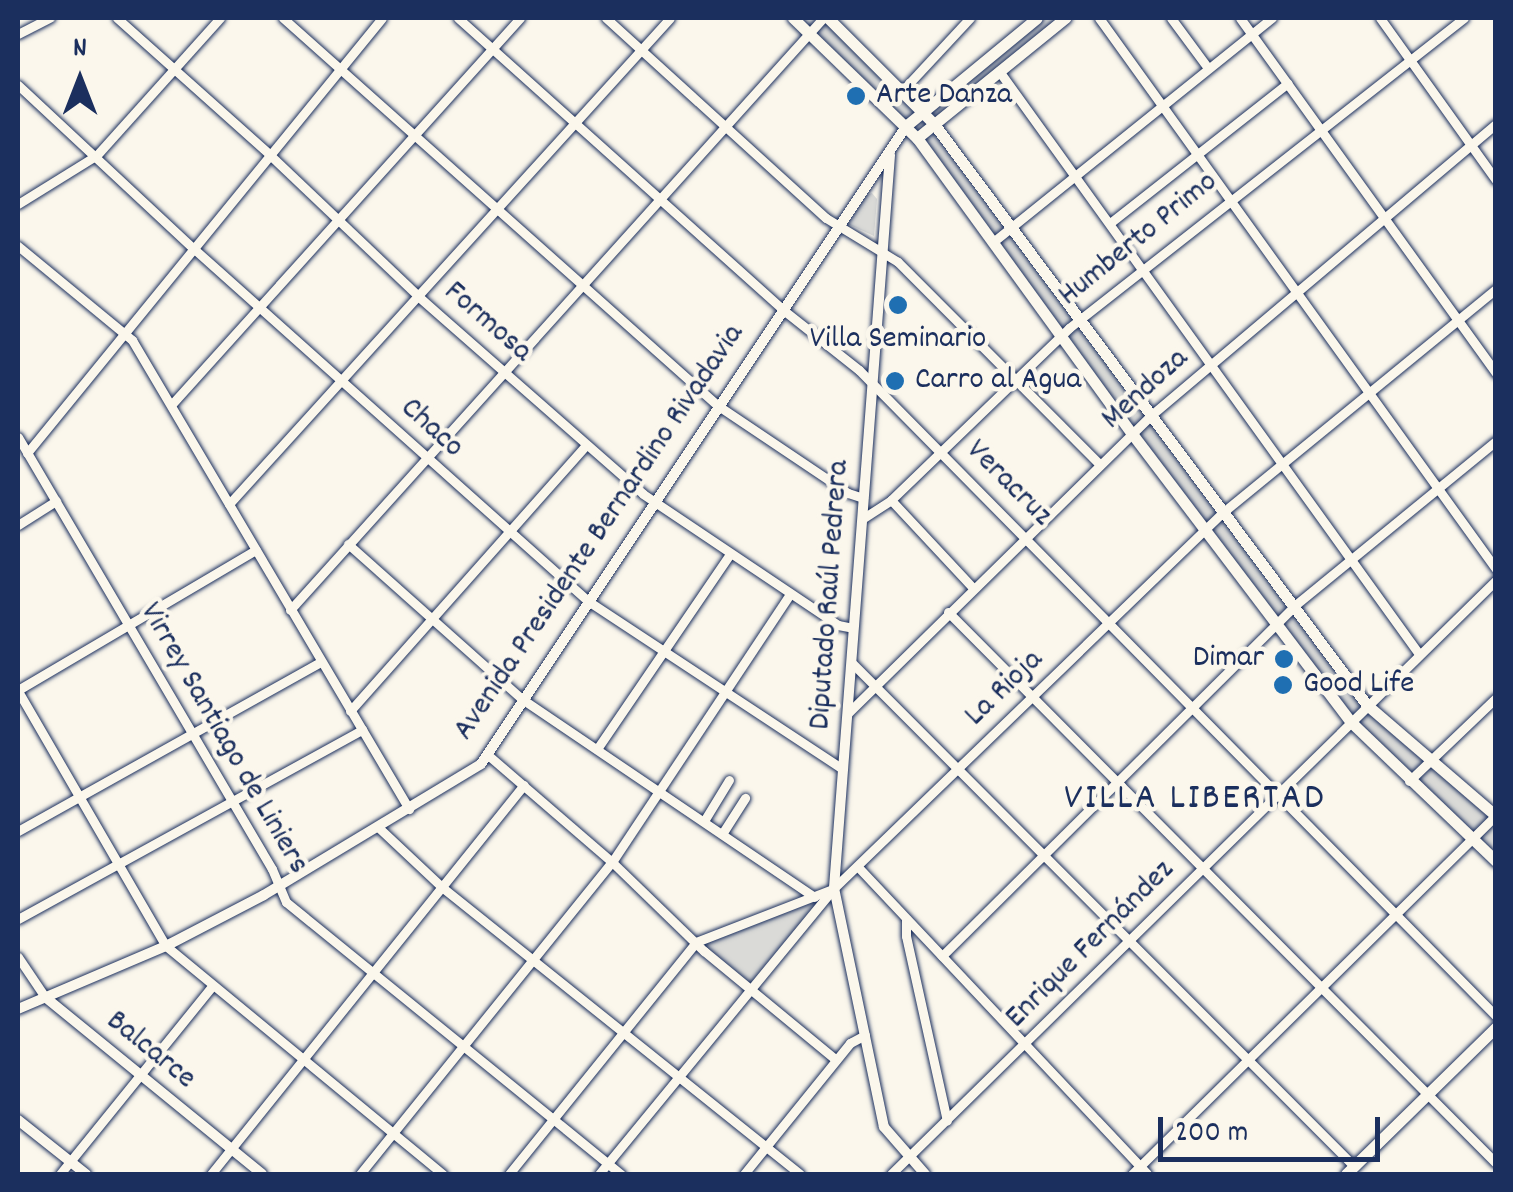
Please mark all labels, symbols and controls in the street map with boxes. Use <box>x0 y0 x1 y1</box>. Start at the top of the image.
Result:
north arrow <box>30 30 130 130</box>
text: N <box>73 30 87 70</box>
place label: Arte Danza <box>876 77 1012 115</box>
marker: Arte Danza <box>845 85 867 107</box>
street label: Humberto Primo <box>1052 164 1226 316</box>
street label: Formosa <box>435 274 539 372</box>
marker: Villa Seminario <box>887 294 909 316</box>
street label: Avenida Presidente Bernardino Rivadavia <box>446 318 754 748</box>
place label: Villa Seminario <box>810 321 986 359</box>
street label: Mendoza <box>1094 341 1198 439</box>
place label: Carro al Agua <box>915 362 1081 400</box>
marker: Carro al Agua <box>884 370 906 392</box>
street label: Chaco <box>391 390 471 468</box>
street label: Veracruz <box>957 433 1059 535</box>
street label: Diputado Raúl Pedrera <box>802 459 860 731</box>
street label: Virrey Santiago de Liniers <box>130 596 316 882</box>
place label: Dimar <box>1193 640 1264 678</box>
street label: La Rioja <box>958 642 1052 736</box>
marker: Dimar <box>1273 648 1295 670</box>
place label: Good Life <box>1303 666 1414 704</box>
marker: Good Life <box>1272 674 1294 696</box>
district label: VILLA LIBERTAD <box>1064 777 1326 823</box>
street label: Enrique Fernández <box>998 852 1184 1038</box>
street label: Balcarce <box>97 1003 203 1099</box>
scale bar <box>1163 1097 1386 1159</box>
text: 200 m <box>1175 1113 1248 1156</box>

